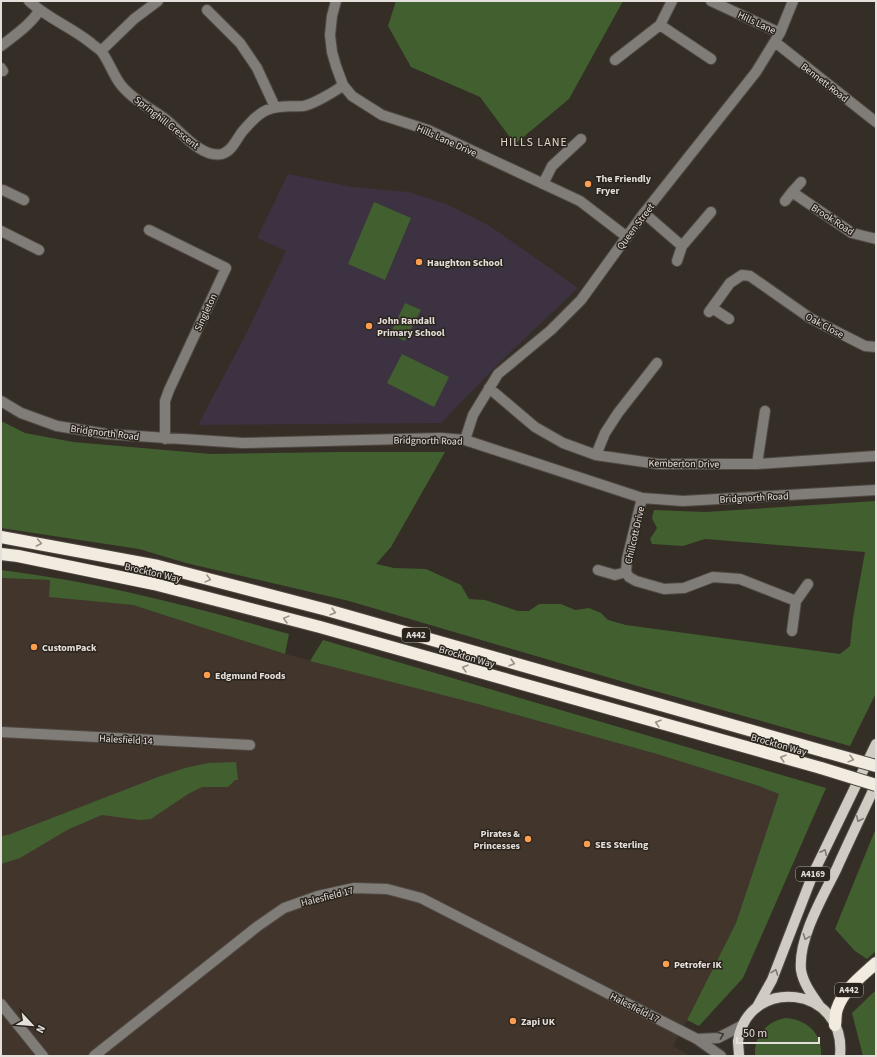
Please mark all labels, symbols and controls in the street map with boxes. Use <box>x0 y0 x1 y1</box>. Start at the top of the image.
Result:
street label: Hills Lane <box>735 8 778 38</box>
street label: Bennett Road <box>798 60 851 106</box>
street label: Springhill Crescent <box>131 93 202 153</box>
street label: Hills Lane Drive <box>414 121 479 160</box>
district label: HILLS LANE <box>500 134 568 151</box>
place label: The Friendly Fryer <box>596 172 652 198</box>
marker: The Friendly Fryer <box>583 179 593 189</box>
street label: Queen Street <box>614 200 658 253</box>
street label: Brook Road <box>808 201 857 239</box>
place label: Haughton School <box>427 256 503 270</box>
marker: Haughton School <box>414 257 424 267</box>
street label: Singleton <box>191 291 221 333</box>
street label: Oak Close <box>803 310 846 342</box>
place label: John Randall Primary School <box>377 314 445 340</box>
marker: John Randall Primary School <box>364 321 374 331</box>
street label: Bridgnorth Road <box>70 422 140 444</box>
street label: Bridgnorth Road <box>393 433 463 449</box>
street label: Kemberton Drive <box>648 456 720 472</box>
street label: Bridgnorth Road <box>719 489 789 507</box>
street label: Chillcott Drive <box>622 505 648 565</box>
one-way arrow <box>36 539 43 547</box>
street label: Brockton Way <box>123 560 183 586</box>
one-way arrow <box>204 574 211 583</box>
one-way arrow <box>330 607 337 616</box>
one-way arrow <box>283 615 289 623</box>
road number: A442 <box>402 628 430 642</box>
place label: CustomPack <box>42 641 97 655</box>
marker: CustomPack <box>29 642 39 652</box>
street label: Brockton Way <box>437 642 497 672</box>
one-way arrow <box>509 658 516 667</box>
one-way arrow <box>462 664 469 673</box>
place label: Edgmund Foods <box>215 669 286 683</box>
marker: Edgmund Foods <box>202 670 212 680</box>
one-way arrow <box>655 719 661 727</box>
street label: Brockton Way <box>749 730 809 760</box>
street label: Halesfield 14 <box>99 732 153 748</box>
one-way arrow <box>780 754 787 763</box>
one-way arrow <box>847 754 854 763</box>
one-way arrow <box>856 815 864 822</box>
place label: Pirates & Princesses <box>474 827 521 853</box>
marker: Pirates & Princesses <box>523 834 533 844</box>
place label: SES Sterling <box>595 838 649 852</box>
marker: SES Sterling <box>582 839 592 849</box>
one-way arrow <box>819 849 827 856</box>
road number: A4169 <box>796 867 830 881</box>
street label: Halesfield 17 <box>300 884 355 910</box>
one-way arrow <box>803 934 811 941</box>
place label: Petrofer IK <box>674 958 723 972</box>
marker: Petrofer IK <box>661 959 671 969</box>
one-way arrow <box>770 969 778 976</box>
road number: A442 <box>835 983 863 997</box>
street label: Halesfield 17 <box>607 989 662 1026</box>
north arrow <box>12 1005 52 1045</box>
place label: Zapi UK <box>521 1015 556 1029</box>
marker: Zapi UK <box>508 1016 518 1026</box>
scale bar <box>737 1019 819 1045</box>
text: N <box>32 1023 49 1036</box>
text: 50 m <box>743 1025 767 1042</box>
one-way arrow <box>717 1032 724 1040</box>

